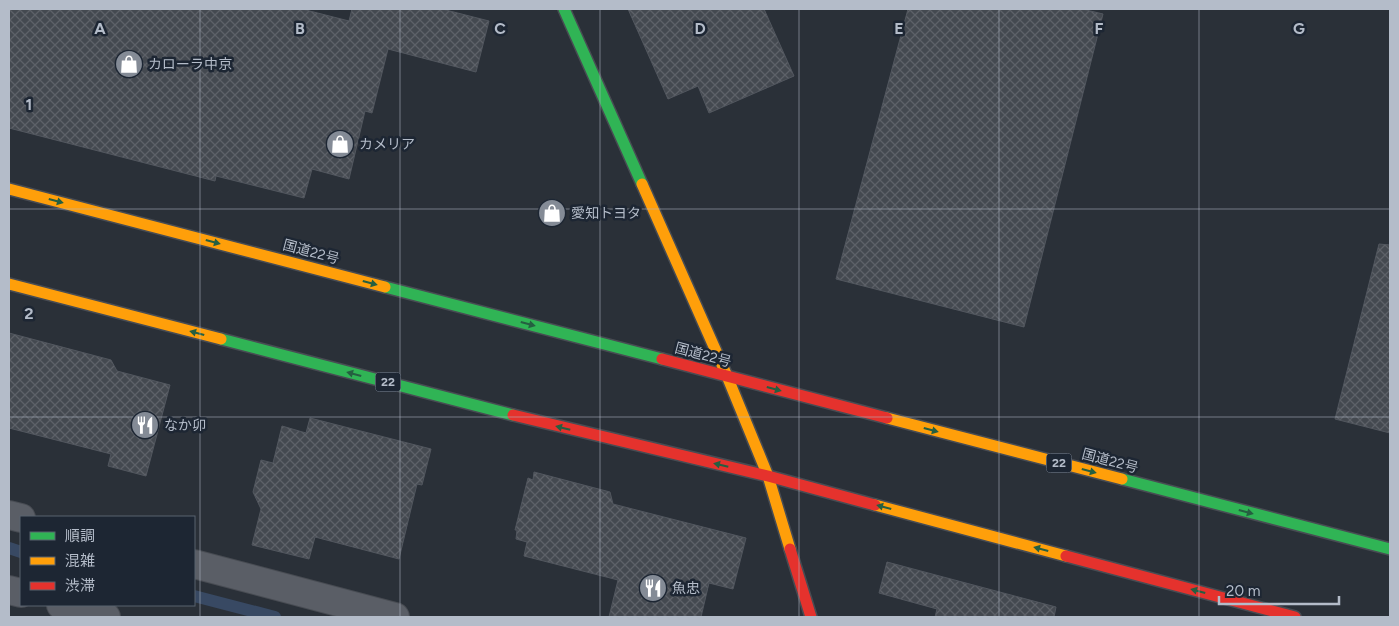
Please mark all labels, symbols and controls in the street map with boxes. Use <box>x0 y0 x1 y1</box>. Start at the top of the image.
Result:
text: A <box>94 19 106 38</box>
text: B <box>295 19 305 38</box>
text: C <box>494 19 506 38</box>
text: D <box>694 19 706 38</box>
text: E <box>894 19 904 38</box>
text: F <box>1095 19 1104 38</box>
text: G <box>1293 19 1305 38</box>
shop icon: カローラ中京 <box>114 49 144 79</box>
place label: カローラ中京 <box>148 56 232 73</box>
text: 1 <box>26 95 32 114</box>
shop icon: カメリア <box>325 129 355 159</box>
place label: カメリア <box>359 136 415 153</box>
one-way arrow <box>48 198 63 206</box>
shop icon: 愛知トヨタ <box>537 198 567 228</box>
place label: 愛知トヨタ <box>571 205 641 222</box>
street label: 国道22号 <box>281 236 341 268</box>
one-way arrow <box>206 239 221 247</box>
one-way arrow <box>363 280 378 288</box>
text: 2 <box>24 304 34 323</box>
one-way arrow <box>520 321 535 329</box>
one-way arrow <box>190 329 205 337</box>
street label: 国道22号 <box>673 339 733 371</box>
one-way arrow <box>347 370 362 378</box>
road number: 22 <box>376 372 400 392</box>
one-way arrow <box>767 385 782 393</box>
restaurant icon: なか卯 <box>130 410 160 440</box>
place label: なか卯 <box>164 417 206 434</box>
one-way arrow <box>555 424 570 432</box>
one-way arrow <box>924 426 939 434</box>
street label: 国道22号 <box>1080 445 1140 477</box>
road number: 22 <box>1046 453 1072 472</box>
one-way arrow <box>713 461 728 469</box>
one-way arrow <box>1081 467 1096 475</box>
one-way arrow <box>876 503 891 511</box>
one-way arrow <box>1238 508 1253 516</box>
legend <box>20 516 195 606</box>
text: 順調 <box>65 527 95 545</box>
one-way arrow <box>1033 545 1048 553</box>
text: 混雑 <box>65 552 95 570</box>
restaurant icon: 魚忠 <box>638 573 668 603</box>
scale bar <box>1219 574 1339 606</box>
text: 渋滞 <box>65 577 95 595</box>
place label: 魚忠 <box>672 580 700 597</box>
text: 20 m <box>1226 582 1260 600</box>
one-way arrow <box>1190 587 1205 595</box>

